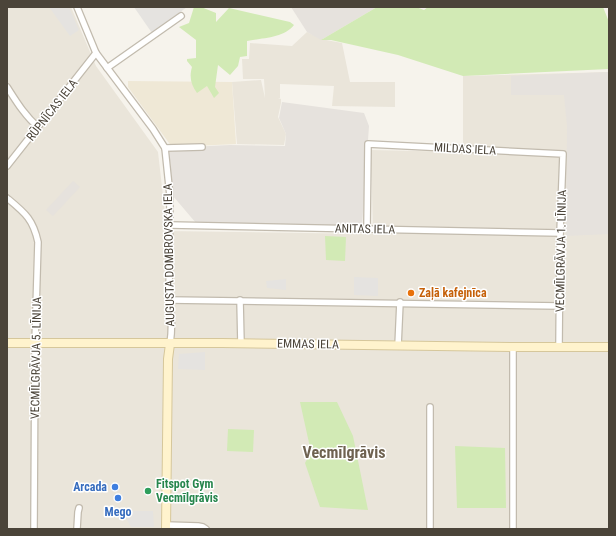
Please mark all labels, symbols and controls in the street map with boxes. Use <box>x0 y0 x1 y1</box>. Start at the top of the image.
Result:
street label: RŪPNĪCAS IELA <box>24 76 81 144</box>
street label: MILDAS IELA <box>434 140 496 158</box>
street label: AUGUSTA DOMBROVSKA IELA <box>161 183 177 327</box>
street label: VECMĪLGRĀVJA 1. LĪNIJA <box>553 190 569 312</box>
street label: ANITAS IELA <box>335 221 395 237</box>
place label: Zaļā kafejnīca <box>419 286 487 301</box>
marker: Zaļā kafejnīca <box>406 288 416 298</box>
street label: VECMĪLGRĀVJA 5. LĪNIJA <box>28 297 44 419</box>
street label: EMMAS IELA <box>277 336 339 352</box>
district label: Vecmīlgrāvis <box>302 443 386 462</box>
place label: Fitspot Gym Vecmīlgrāvis <box>156 477 219 505</box>
place label: Arcada <box>73 480 107 494</box>
marker: Arcada <box>110 482 120 492</box>
marker: Fitspot Gym Vecmīlgrāvis <box>143 486 153 496</box>
marker: Mego <box>113 493 123 503</box>
place label: Mego <box>105 505 131 519</box>

